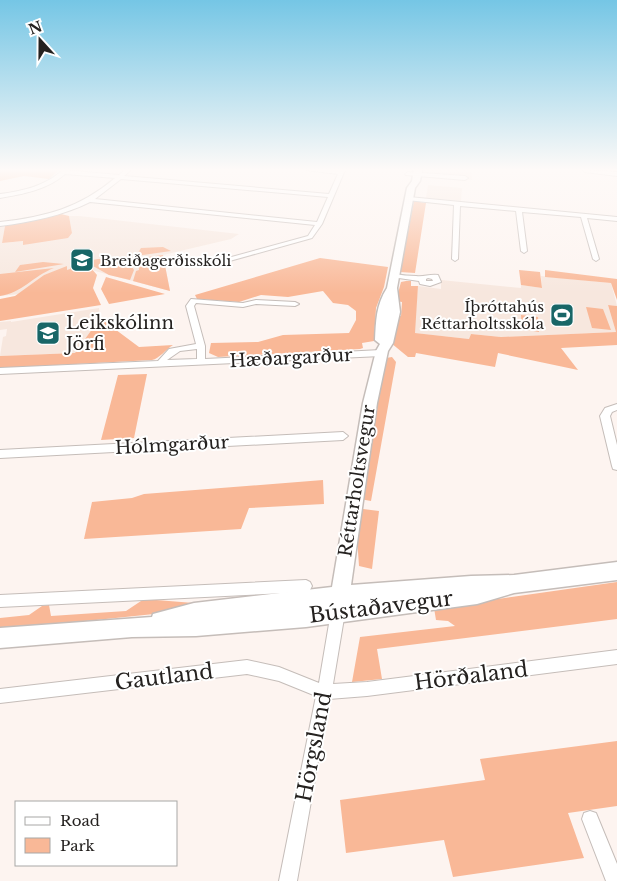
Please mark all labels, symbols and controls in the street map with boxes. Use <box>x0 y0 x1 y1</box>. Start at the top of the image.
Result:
north arrow <box>15 15 65 65</box>
text: N <box>26 17 45 39</box>
school or university icon: Breiðagerðisskóli <box>69 247 95 273</box>
place label: Breiðagerðisskóli <box>100 251 231 270</box>
place label: Íþróttahús Réttarholtsskóla <box>421 297 545 333</box>
sports icon: Íþróttahús Réttarholtsskóla <box>549 302 575 328</box>
place label: Leikskólinn Jörfi <box>64 312 174 355</box>
school or university icon: Leikskólinn Jörfi <box>35 320 61 346</box>
street label: Hæðargarður <box>229 344 354 372</box>
street label: Réttarholtsvegur <box>334 403 380 559</box>
street label: Hólmgarður <box>114 431 230 459</box>
street label: Bústaðavegur <box>308 585 454 629</box>
street label: Hörðaland <box>413 656 529 696</box>
street label: Gautland <box>113 658 215 696</box>
street label: Hörgsland <box>291 690 337 804</box>
legend <box>15 801 178 866</box>
text: Road <box>60 811 100 830</box>
text: Park <box>60 836 96 855</box>

